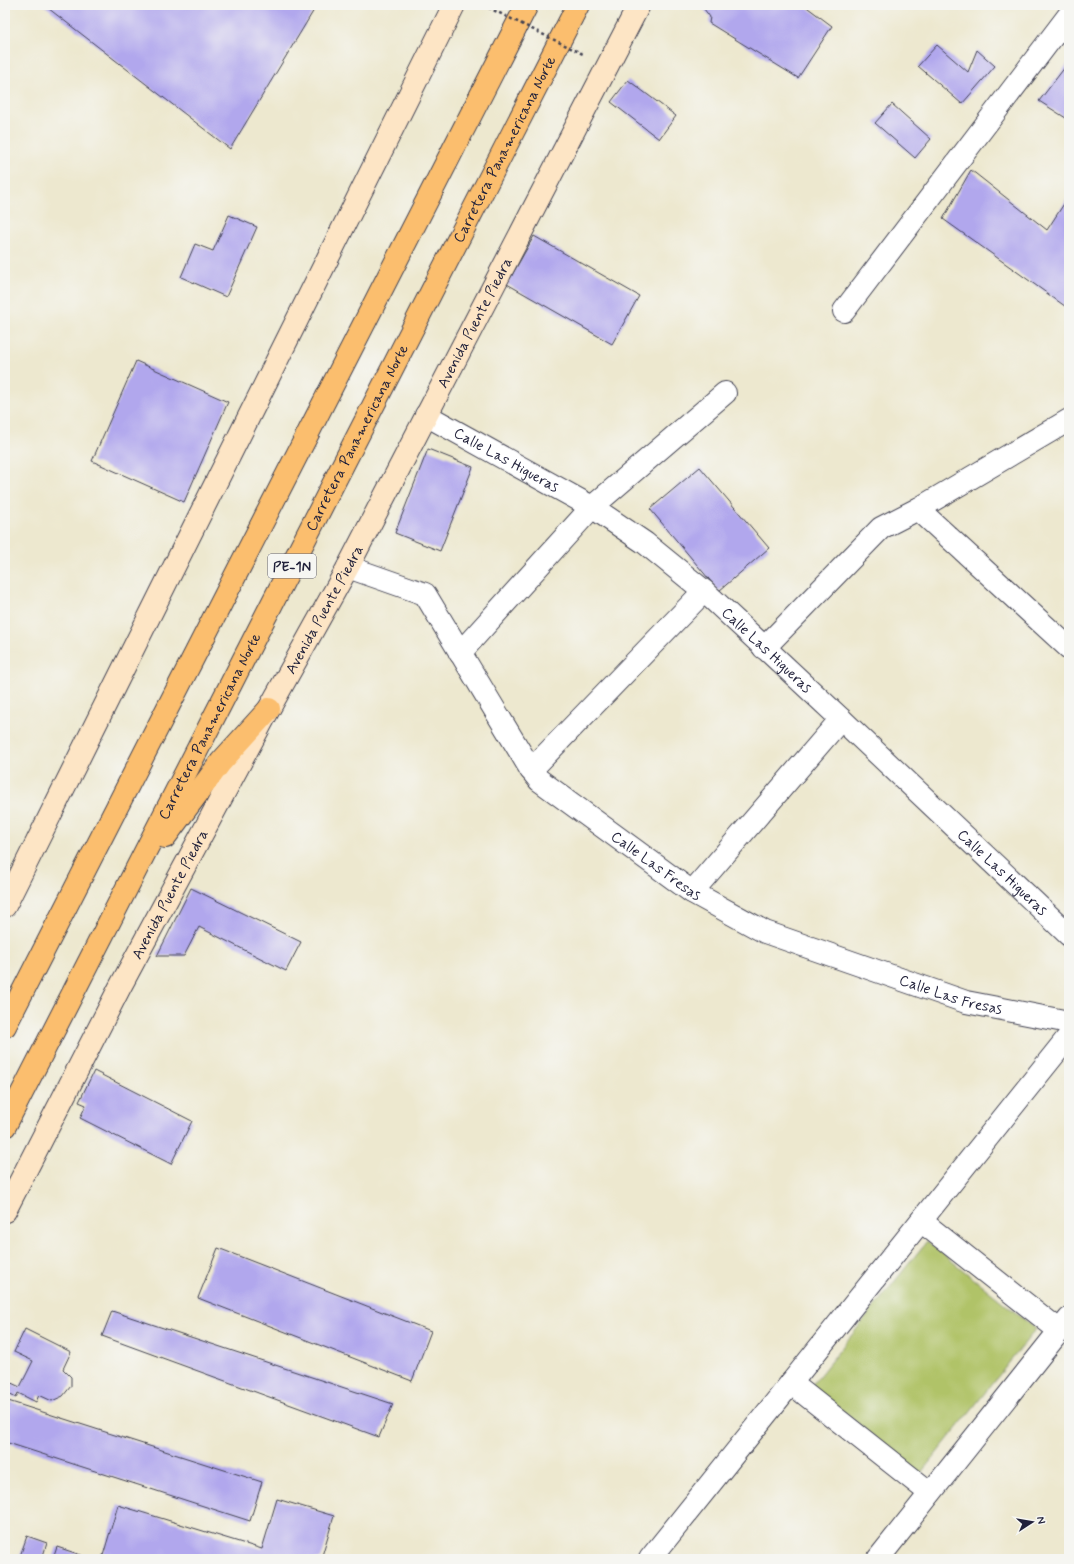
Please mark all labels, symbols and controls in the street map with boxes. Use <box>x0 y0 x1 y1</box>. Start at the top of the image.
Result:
street label: Carretera Panamericana Norte <box>449 53 561 246</box>
street label: Avenida Puente Piedra <box>433 254 518 392</box>
street label: Carretera Panamericana Norte <box>302 341 414 535</box>
street label: Calle Las Higueras <box>450 423 562 498</box>
street label: Avenida Puente Piedra <box>281 542 369 678</box>
road number: PE-1N <box>268 554 316 578</box>
street label: Calle Las Higueras <box>717 603 816 698</box>
street label: Carretera Panamericana Norte <box>154 630 266 823</box>
street label: Calle Las Higueras <box>952 825 1051 920</box>
street label: Avenida Puente Piedra <box>128 826 214 963</box>
street label: Calle Las Fresas <box>607 827 704 906</box>
street label: Calle Las Fresas <box>896 971 1004 1020</box>
north arrow <box>1012 1502 1052 1542</box>
text: N <box>1033 1515 1048 1525</box>

